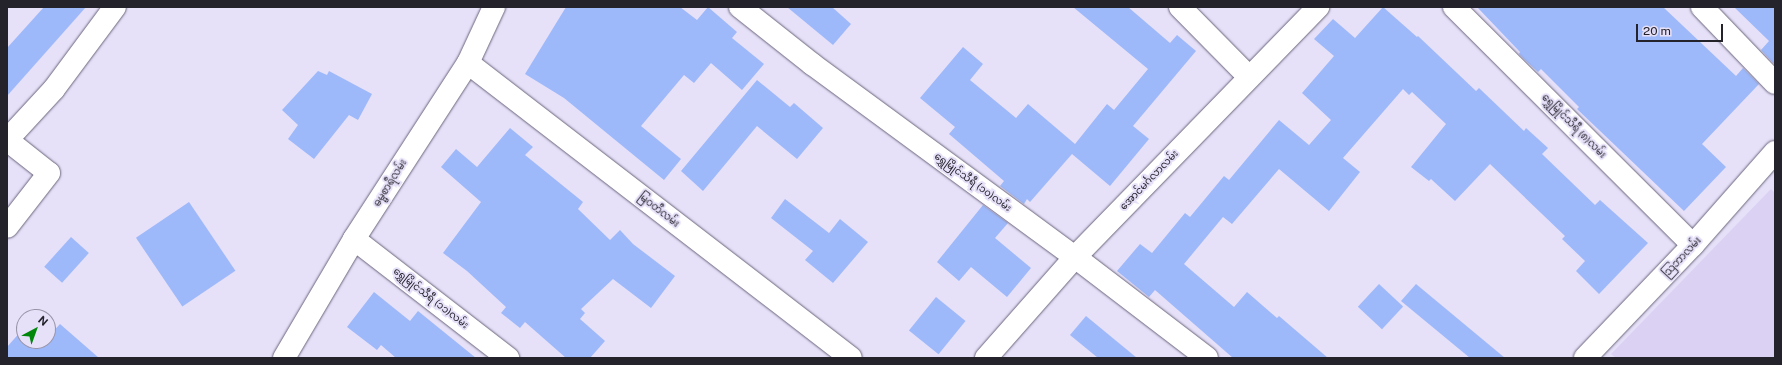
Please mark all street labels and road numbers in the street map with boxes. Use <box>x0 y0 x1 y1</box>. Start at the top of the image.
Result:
street label: ရွှေမြိုင်သီရီ (၈)လမ်း <box>1539 91 1609 161</box>
street label: အောင်မင်္ဂလာလမ်း <box>1117 148 1181 212</box>
street label: ရွှေမြိုင်သီရီ (၁၀)လမ်း <box>932 150 1014 214</box>
street label: ဓမ္မစာရီလမ်း <box>371 157 409 209</box>
street label: မြဝတီလမ်း <box>636 190 682 230</box>
street label: သြဘာလမ်း <box>1660 234 1704 280</box>
street label: ရွှေမြိုင်သီရီ (၁၁)လမ်း <box>391 265 471 331</box>

